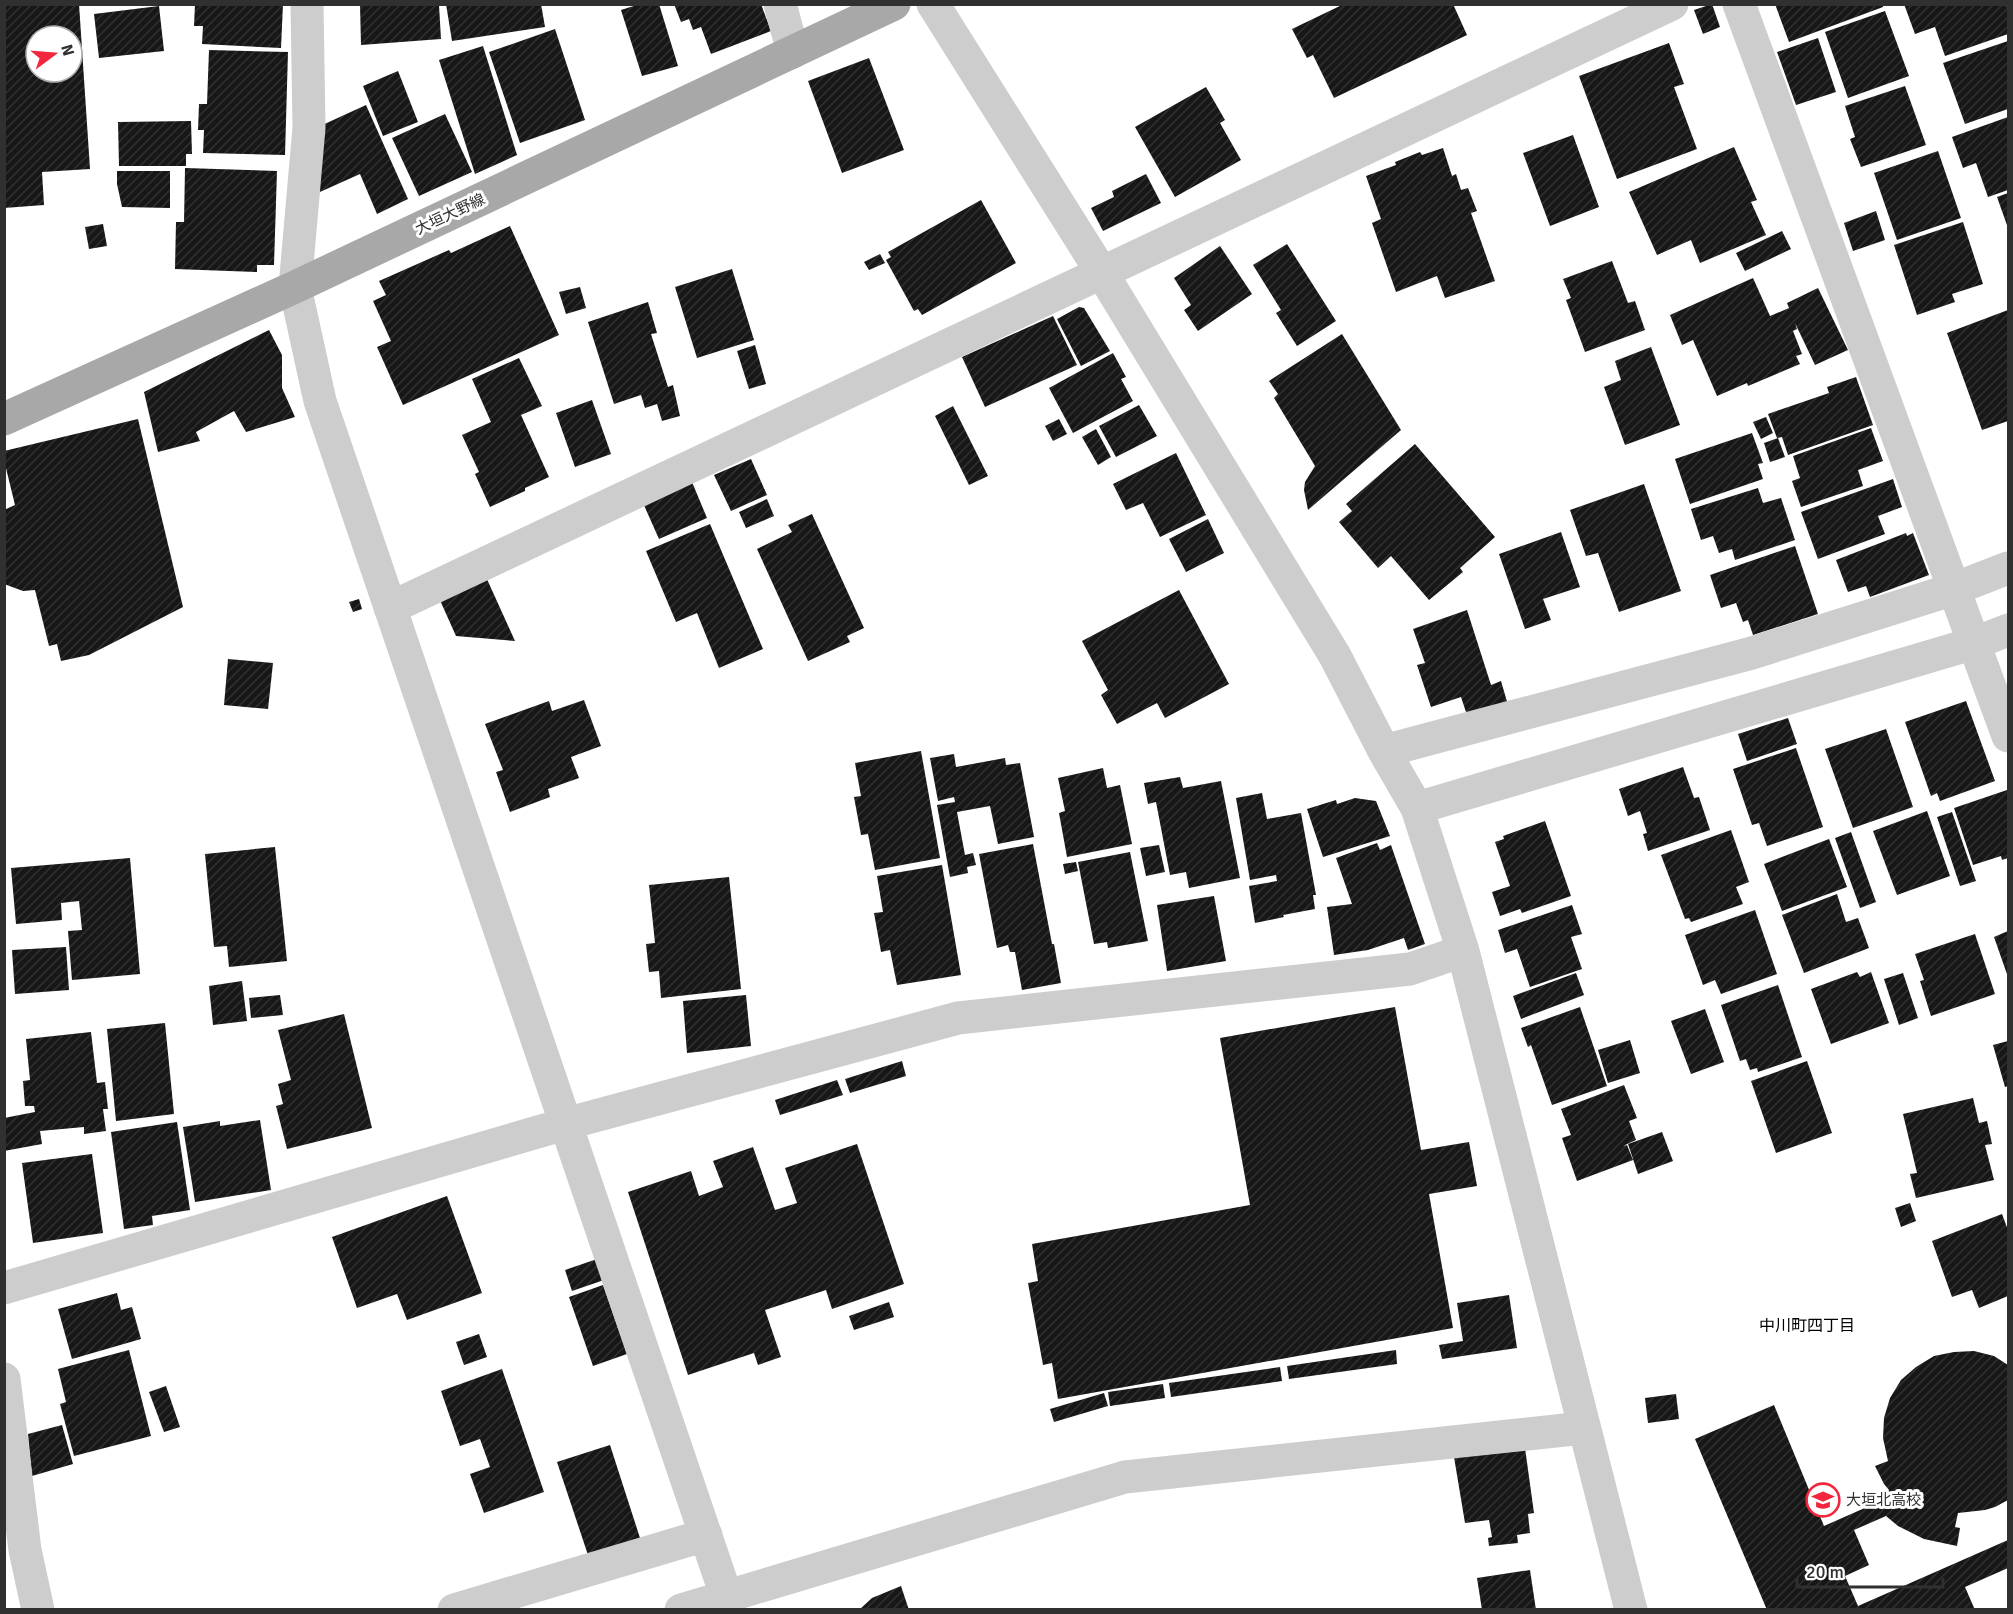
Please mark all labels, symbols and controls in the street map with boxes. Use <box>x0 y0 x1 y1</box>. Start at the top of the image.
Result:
north arrow <box>24 24 84 84</box>
text: N <box>56 42 79 58</box>
street label: 大垣大野線 <box>412 190 488 238</box>
district label: 中川町四丁目 <box>1759 1316 1855 1336</box>
school or university icon: 大垣北高校 <box>1805 1482 1841 1518</box>
place label: 大垣北高校 <box>1846 1491 1921 1509</box>
scale bar <box>1797 1551 1942 1589</box>
text: 20 m <box>1806 1561 1844 1583</box>

